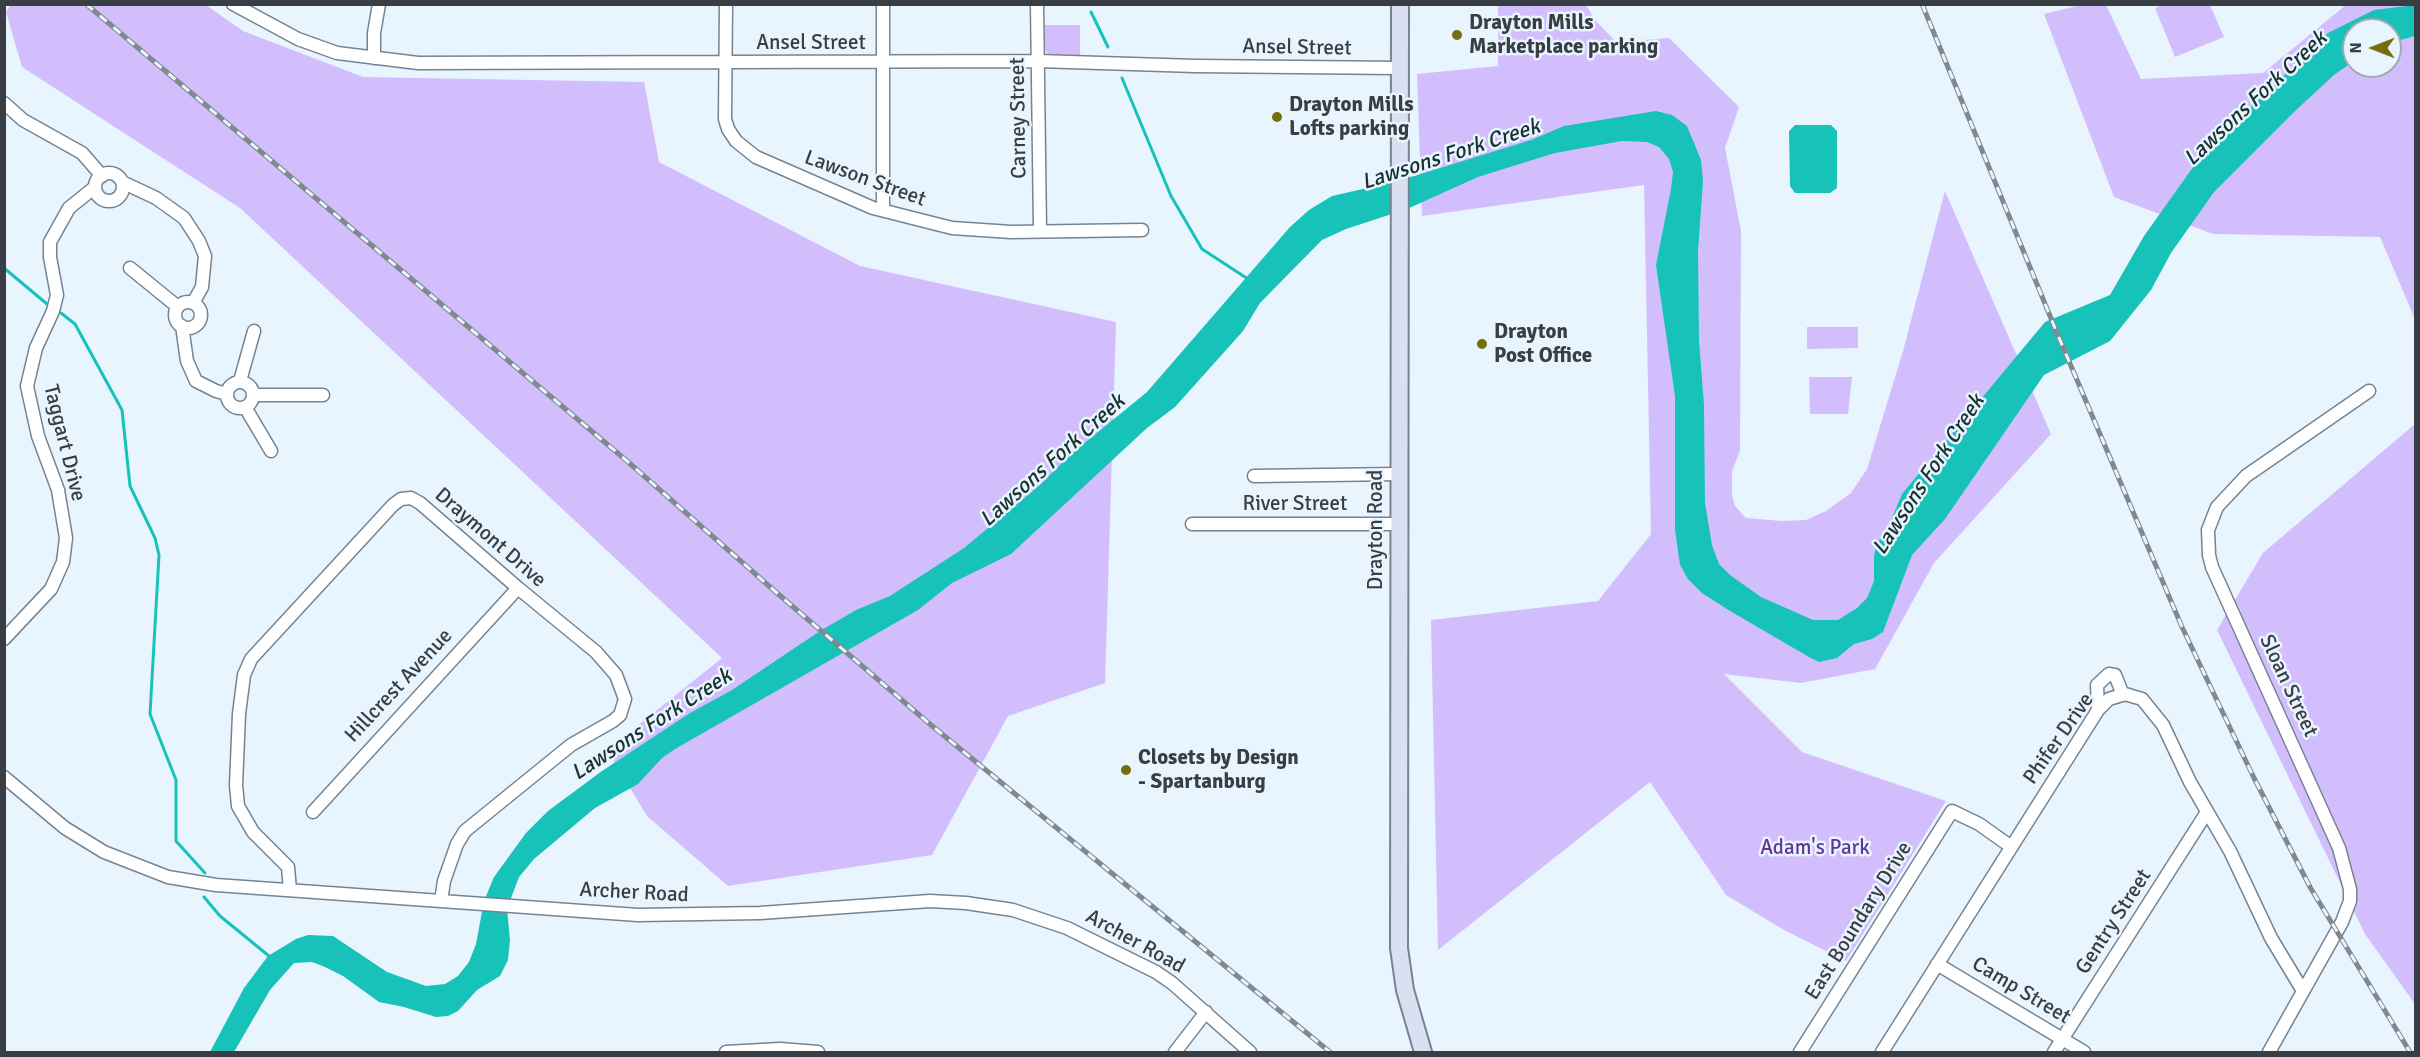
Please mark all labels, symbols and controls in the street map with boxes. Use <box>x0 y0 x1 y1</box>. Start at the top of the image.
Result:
place label: Drayton Mills Marketplace parking <box>1469 10 1658 60</box>
north arrow <box>2342 18 2402 78</box>
water label: Lawsons Fork Creek <box>2179 26 2333 172</box>
marker: Drayton Mills Marketplace parking <box>1450 28 1464 42</box>
street label: Ansel Street <box>756 30 866 56</box>
street label: Ansel Street <box>1242 34 1352 62</box>
text: N <box>2346 42 2366 54</box>
street label: Carney Street <box>1005 57 1033 179</box>
place label: Drayton Mills Lofts parking <box>1289 92 1414 142</box>
marker: Drayton Mills Lofts parking <box>1270 110 1284 124</box>
water label: Lawsons Fork Creek <box>1359 114 1543 196</box>
street label: Lawson Street <box>801 145 929 213</box>
place label: Drayton Post Office <box>1494 319 1592 369</box>
marker: Drayton Post Office <box>1475 337 1489 351</box>
street label: Taggart Drive <box>37 382 91 504</box>
water label: Lawsons Fork Creek <box>975 389 1131 533</box>
water label: Lawsons Fork Creek <box>1867 390 1991 560</box>
street label: Drayton Road <box>1363 470 1389 590</box>
street label: Draymont Drive <box>429 483 551 593</box>
street label: River Street <box>1243 491 1347 517</box>
street label: Hillcrest Avenue <box>340 624 458 748</box>
street label: Sloan Street <box>2253 631 2323 741</box>
water label: Lawsons Fork Creek <box>567 663 737 787</box>
street label: Phifer Drive <box>2018 689 2100 789</box>
place label: Closets by Design - Spartanburg <box>1138 745 1299 795</box>
marker: Closets by Design - Spartanburg <box>1119 763 1133 777</box>
park label: Adam's Park <box>1760 835 1870 861</box>
street label: East Boundary Drive <box>1800 837 1918 1005</box>
street label: Gentry Street <box>2071 865 2157 979</box>
street label: Archer Road <box>579 878 689 908</box>
street label: Archer Road <box>1081 904 1189 980</box>
street label: Camp Street <box>1967 952 2075 1030</box>

